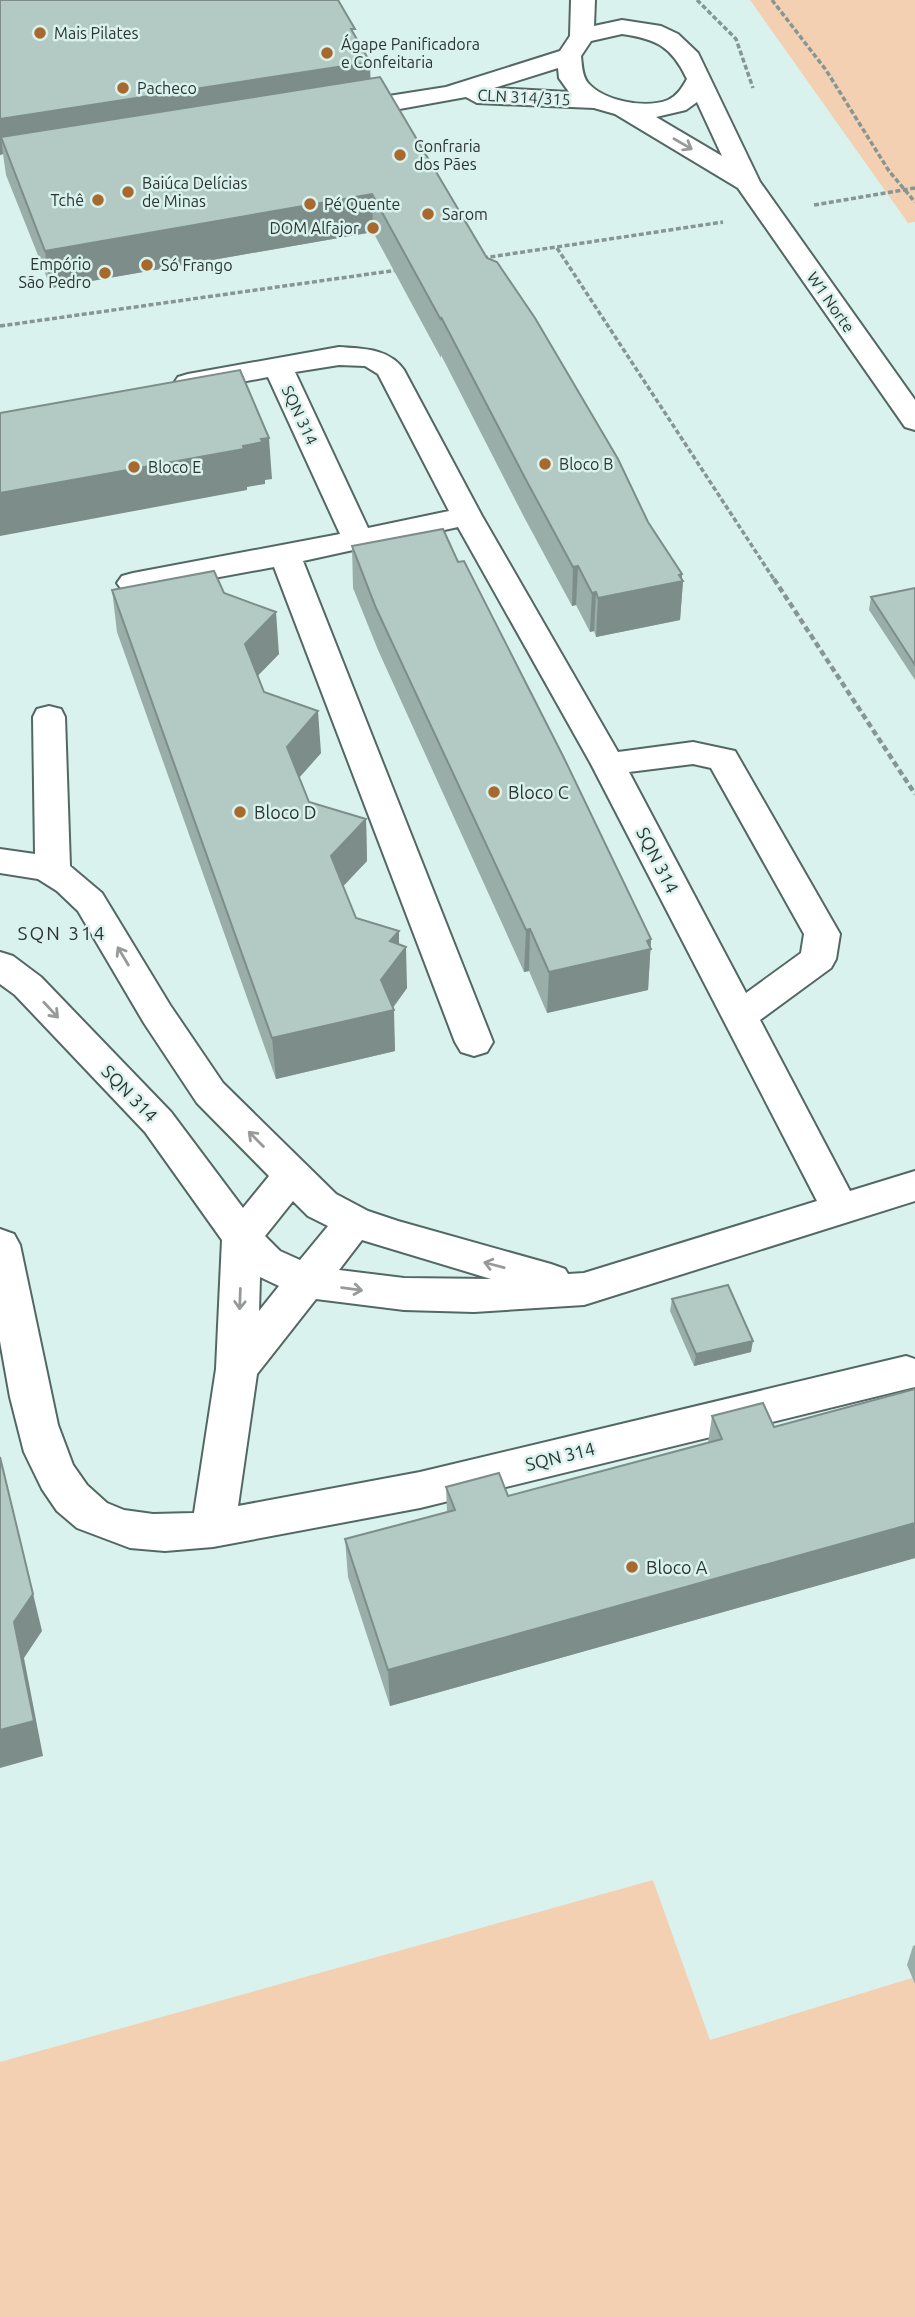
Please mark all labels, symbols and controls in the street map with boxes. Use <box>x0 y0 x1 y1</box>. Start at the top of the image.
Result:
place label: Mais Pilates <box>54 24 139 42</box>
marker: Mais Pilates <box>32 25 48 41</box>
place label: Ágape Panificadora e Confeitaria <box>341 33 480 71</box>
marker: Ágape Panificadora e Confeitaria <box>319 45 335 61</box>
place label: Pacheco <box>137 79 197 97</box>
marker: Pacheco <box>115 80 131 96</box>
street label: CLN 314/315 <box>477 86 571 108</box>
place label: Confraria dos Pães <box>414 137 481 173</box>
one-way arrow <box>672 137 692 151</box>
marker: Confraria dos Pães <box>392 147 408 163</box>
place label: Baiúca Delícias de Minas <box>142 174 247 210</box>
marker: Baiúca Delícias de Minas <box>120 184 136 200</box>
place label: Tchê <box>50 191 84 209</box>
marker: Tchê <box>90 192 106 208</box>
place label: Pé Quente <box>324 195 400 213</box>
marker: Pé Quente <box>302 196 318 212</box>
place label: Sarom <box>442 205 488 223</box>
marker: Sarom <box>420 206 436 222</box>
place label: DOM Alfajor <box>270 219 359 237</box>
marker: DOM Alfajor <box>365 220 381 236</box>
place label: Empório São Pedro <box>19 255 91 291</box>
place label: Só Frango <box>161 256 233 274</box>
marker: Só Frango <box>139 257 155 273</box>
marker: Empório São Pedro <box>97 265 113 281</box>
street label: W1 Norte <box>804 268 858 336</box>
street label: SQN 314 <box>279 383 321 447</box>
place label: Bloco B <box>559 455 613 473</box>
marker: Bloco B <box>537 456 553 472</box>
place label: Bloco E <box>148 458 201 476</box>
marker: Bloco E <box>126 459 142 475</box>
place label: Bloco C <box>508 782 569 802</box>
marker: Bloco C <box>486 784 502 800</box>
place label: Bloco D <box>254 802 316 822</box>
marker: Bloco D <box>232 804 248 820</box>
street label: SQN 314 <box>632 824 683 897</box>
district label: SQN 314 <box>18 922 106 944</box>
one-way arrow <box>115 946 129 966</box>
one-way arrow <box>42 1001 59 1018</box>
street label: SQN 314 <box>97 1061 162 1126</box>
one-way arrow <box>248 1130 265 1147</box>
one-way arrow <box>483 1258 506 1271</box>
one-way arrow <box>341 1282 363 1295</box>
one-way arrow <box>233 1287 246 1310</box>
street label: SQN 314 <box>523 1438 597 1475</box>
place label: Bloco A <box>646 1557 708 1577</box>
marker: Bloco A <box>624 1559 640 1575</box>

